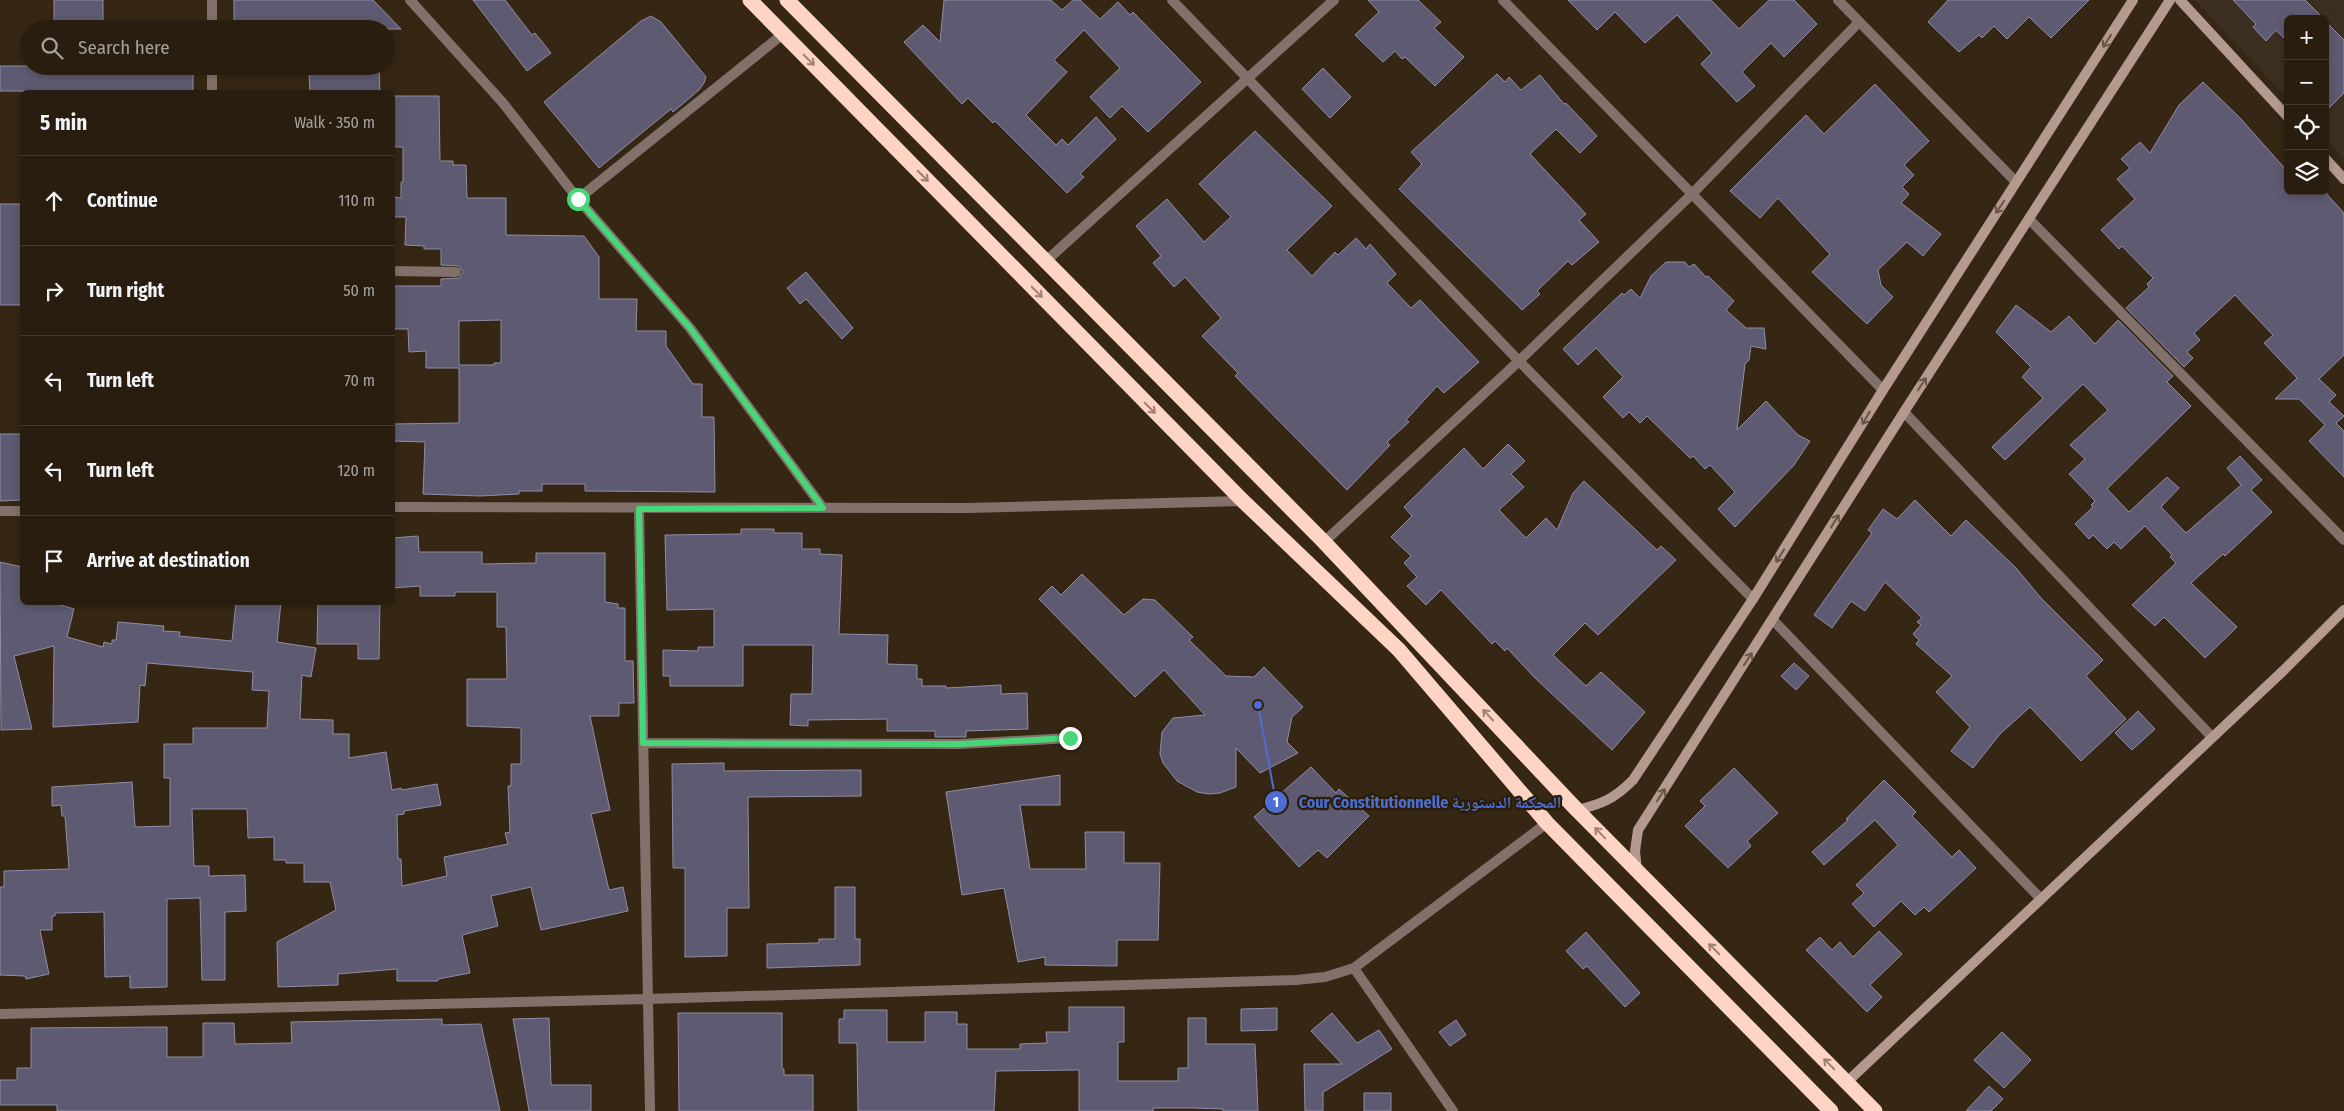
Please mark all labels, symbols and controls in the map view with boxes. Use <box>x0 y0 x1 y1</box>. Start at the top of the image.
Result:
map controls <box>2284 15 2329 195</box>
button: + <box>2284 15 2329 60</box>
search box <box>20 20 395 75</box>
icon: search <box>38 34 66 62</box>
one-way arrow <box>2102 34 2112 48</box>
text: Search here <box>78 36 170 59</box>
one-way arrow <box>803 54 815 66</box>
button: − <box>2284 60 2329 105</box>
button: locate <box>2284 105 2329 150</box>
text: 5 min <box>40 110 87 136</box>
text: Walk · 350 m <box>294 113 375 132</box>
button: layers <box>2284 150 2329 195</box>
one-way arrow <box>916 170 929 182</box>
icon: ahead <box>40 187 68 215</box>
route start <box>567 188 590 211</box>
text: Continue <box>87 189 158 212</box>
text: 110 m <box>338 191 375 210</box>
one-way arrow <box>1994 199 2004 213</box>
icon: right <box>40 277 68 305</box>
text: Turn right <box>87 279 164 302</box>
text: 50 m <box>343 281 375 300</box>
one-way arrow <box>1030 285 1042 297</box>
icon: left <box>40 367 68 395</box>
text: Turn left <box>87 369 154 392</box>
text: 70 m <box>344 371 375 390</box>
one-way arrow <box>1917 377 1927 391</box>
one-way arrow <box>1144 401 1156 413</box>
one-way arrow <box>1860 410 1870 424</box>
icon: left <box>40 457 68 485</box>
text: Turn left <box>87 459 154 482</box>
text: 120 m <box>337 461 375 480</box>
one-way arrow <box>1831 515 1841 529</box>
icon: arrive <box>40 547 68 575</box>
one-way arrow <box>1774 548 1784 562</box>
text: Arrive at destination <box>87 549 250 572</box>
one-way arrow <box>1744 652 1754 666</box>
one-way arrow <box>1482 709 1494 722</box>
route end <box>1059 727 1082 750</box>
callout: Cour Constitutionnelle المحكمة الدستورية <box>1264 787 1571 818</box>
one-way arrow <box>1656 789 1666 803</box>
text: 1 <box>1273 793 1279 811</box>
text: Cour Constitutionnelle المحكمة الدستورية <box>1299 793 1561 812</box>
one-way arrow <box>1594 827 1606 840</box>
one-way arrow <box>1708 943 1720 955</box>
one-way arrow <box>1823 1058 1835 1070</box>

